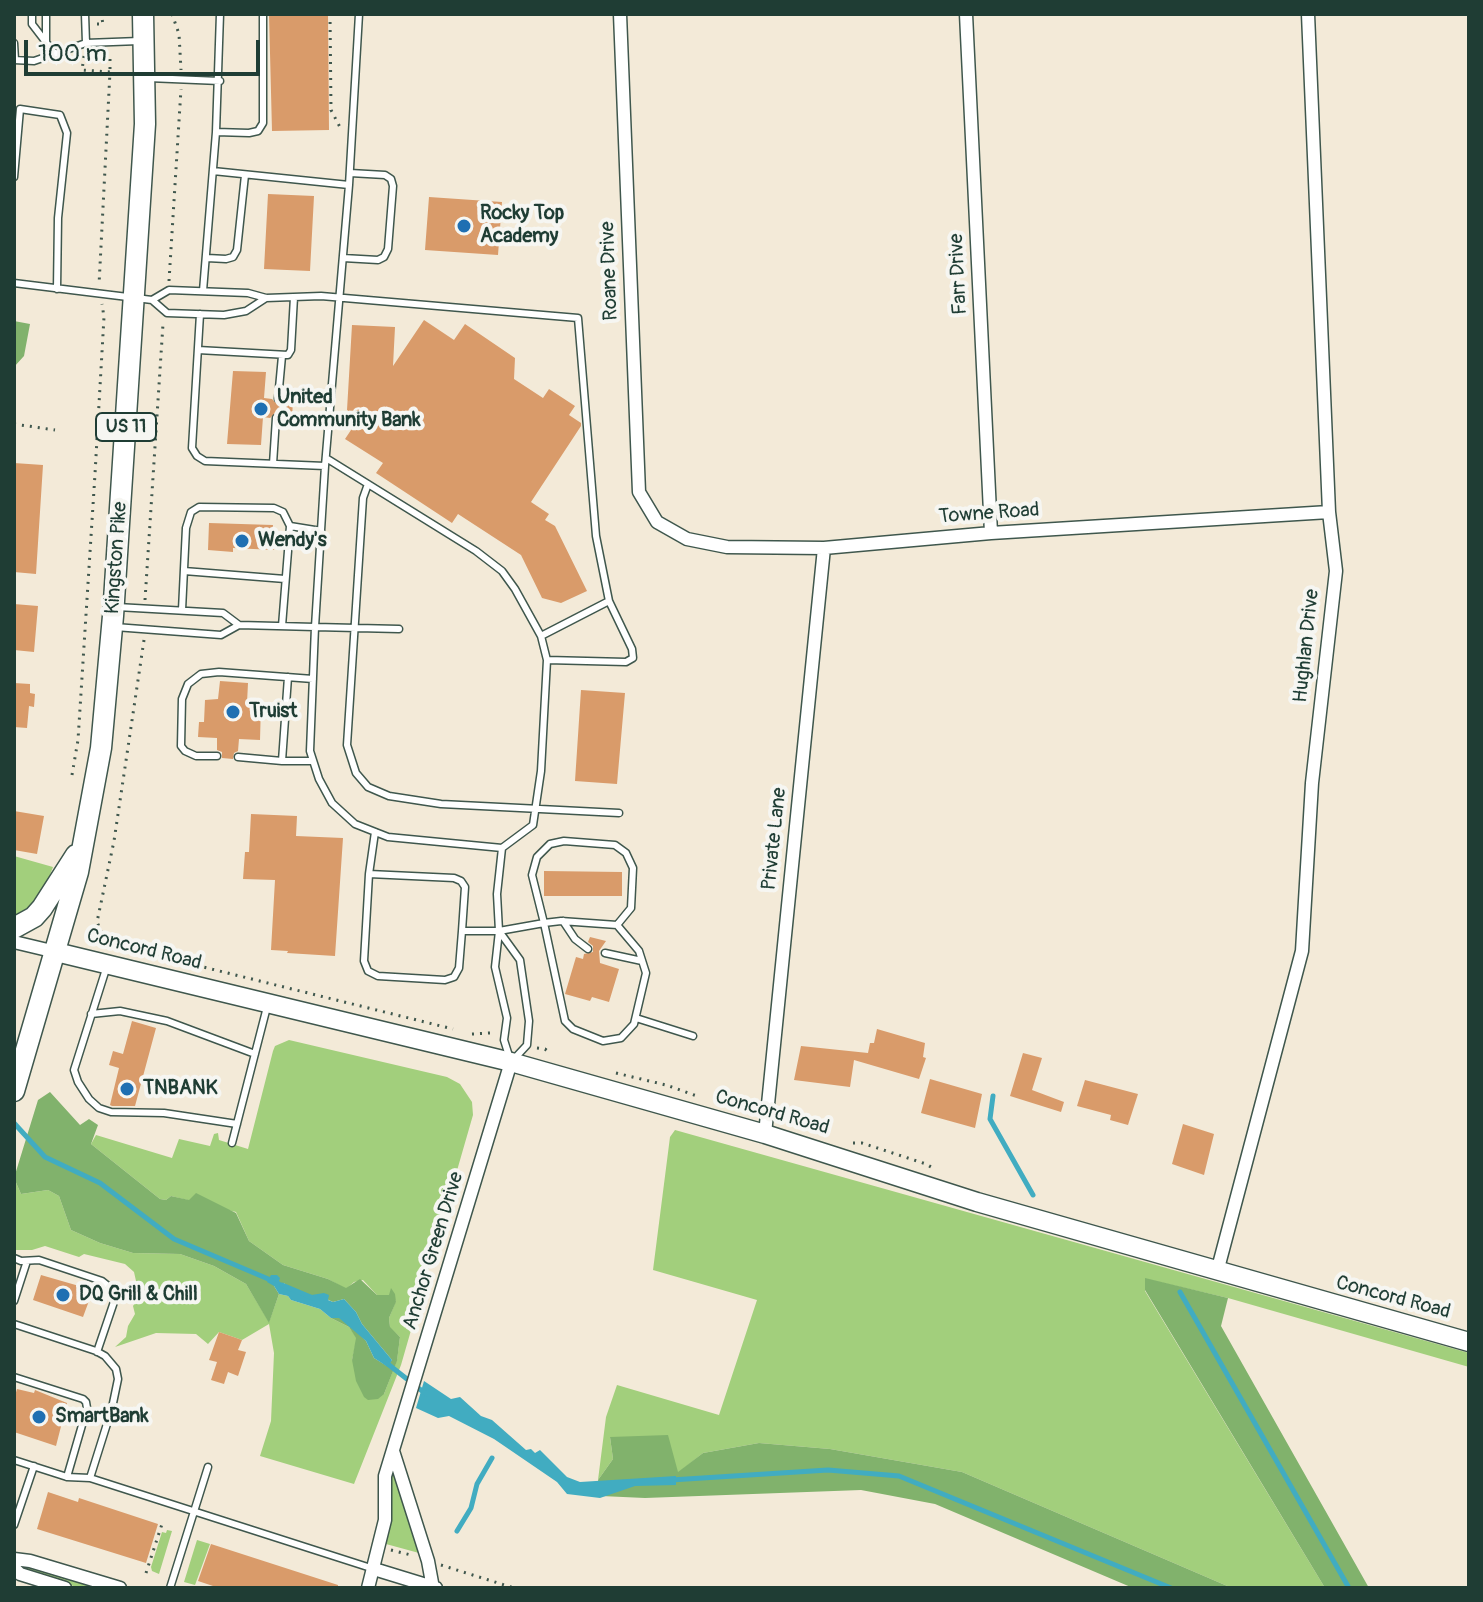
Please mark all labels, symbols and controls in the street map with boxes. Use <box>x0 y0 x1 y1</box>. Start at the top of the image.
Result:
scale bar <box>28 24 264 74</box>
text: 100 m <box>38 39 107 68</box>
place label: Rocky Top Academy <box>480 202 564 249</box>
marker: Rocky Top Academy <box>455 217 473 235</box>
street label: Roane Drive <box>596 221 624 321</box>
street label: Farr Drive <box>945 233 973 315</box>
place label: United Community Bank <box>277 386 421 433</box>
marker: United Community Bank <box>252 400 270 418</box>
road number: US 11 <box>96 413 156 441</box>
street label: Towne Road <box>938 499 1040 529</box>
street label: Kingston Pike <box>101 501 133 615</box>
place label: Wendy's <box>258 529 327 553</box>
marker: Wendy's <box>233 532 251 550</box>
street label: Hughlan Drive <box>1289 588 1325 704</box>
place label: Truist <box>249 700 297 724</box>
marker: Truist <box>224 703 242 721</box>
street label: Private Lane <box>758 786 792 892</box>
street label: Concord Road <box>84 924 204 976</box>
place label: TNBANK <box>143 1077 217 1101</box>
marker: TNBANK <box>118 1080 136 1098</box>
street label: Concord Road <box>712 1085 832 1141</box>
street label: Anchor Green Drive <box>399 1169 469 1333</box>
street label: Concord Road <box>1333 1271 1453 1325</box>
place label: DQ Grill & Chill <box>79 1283 198 1307</box>
marker: DQ Grill & Chill <box>54 1286 72 1304</box>
place label: SmartBank <box>55 1405 149 1429</box>
marker: SmartBank <box>30 1408 48 1426</box>

